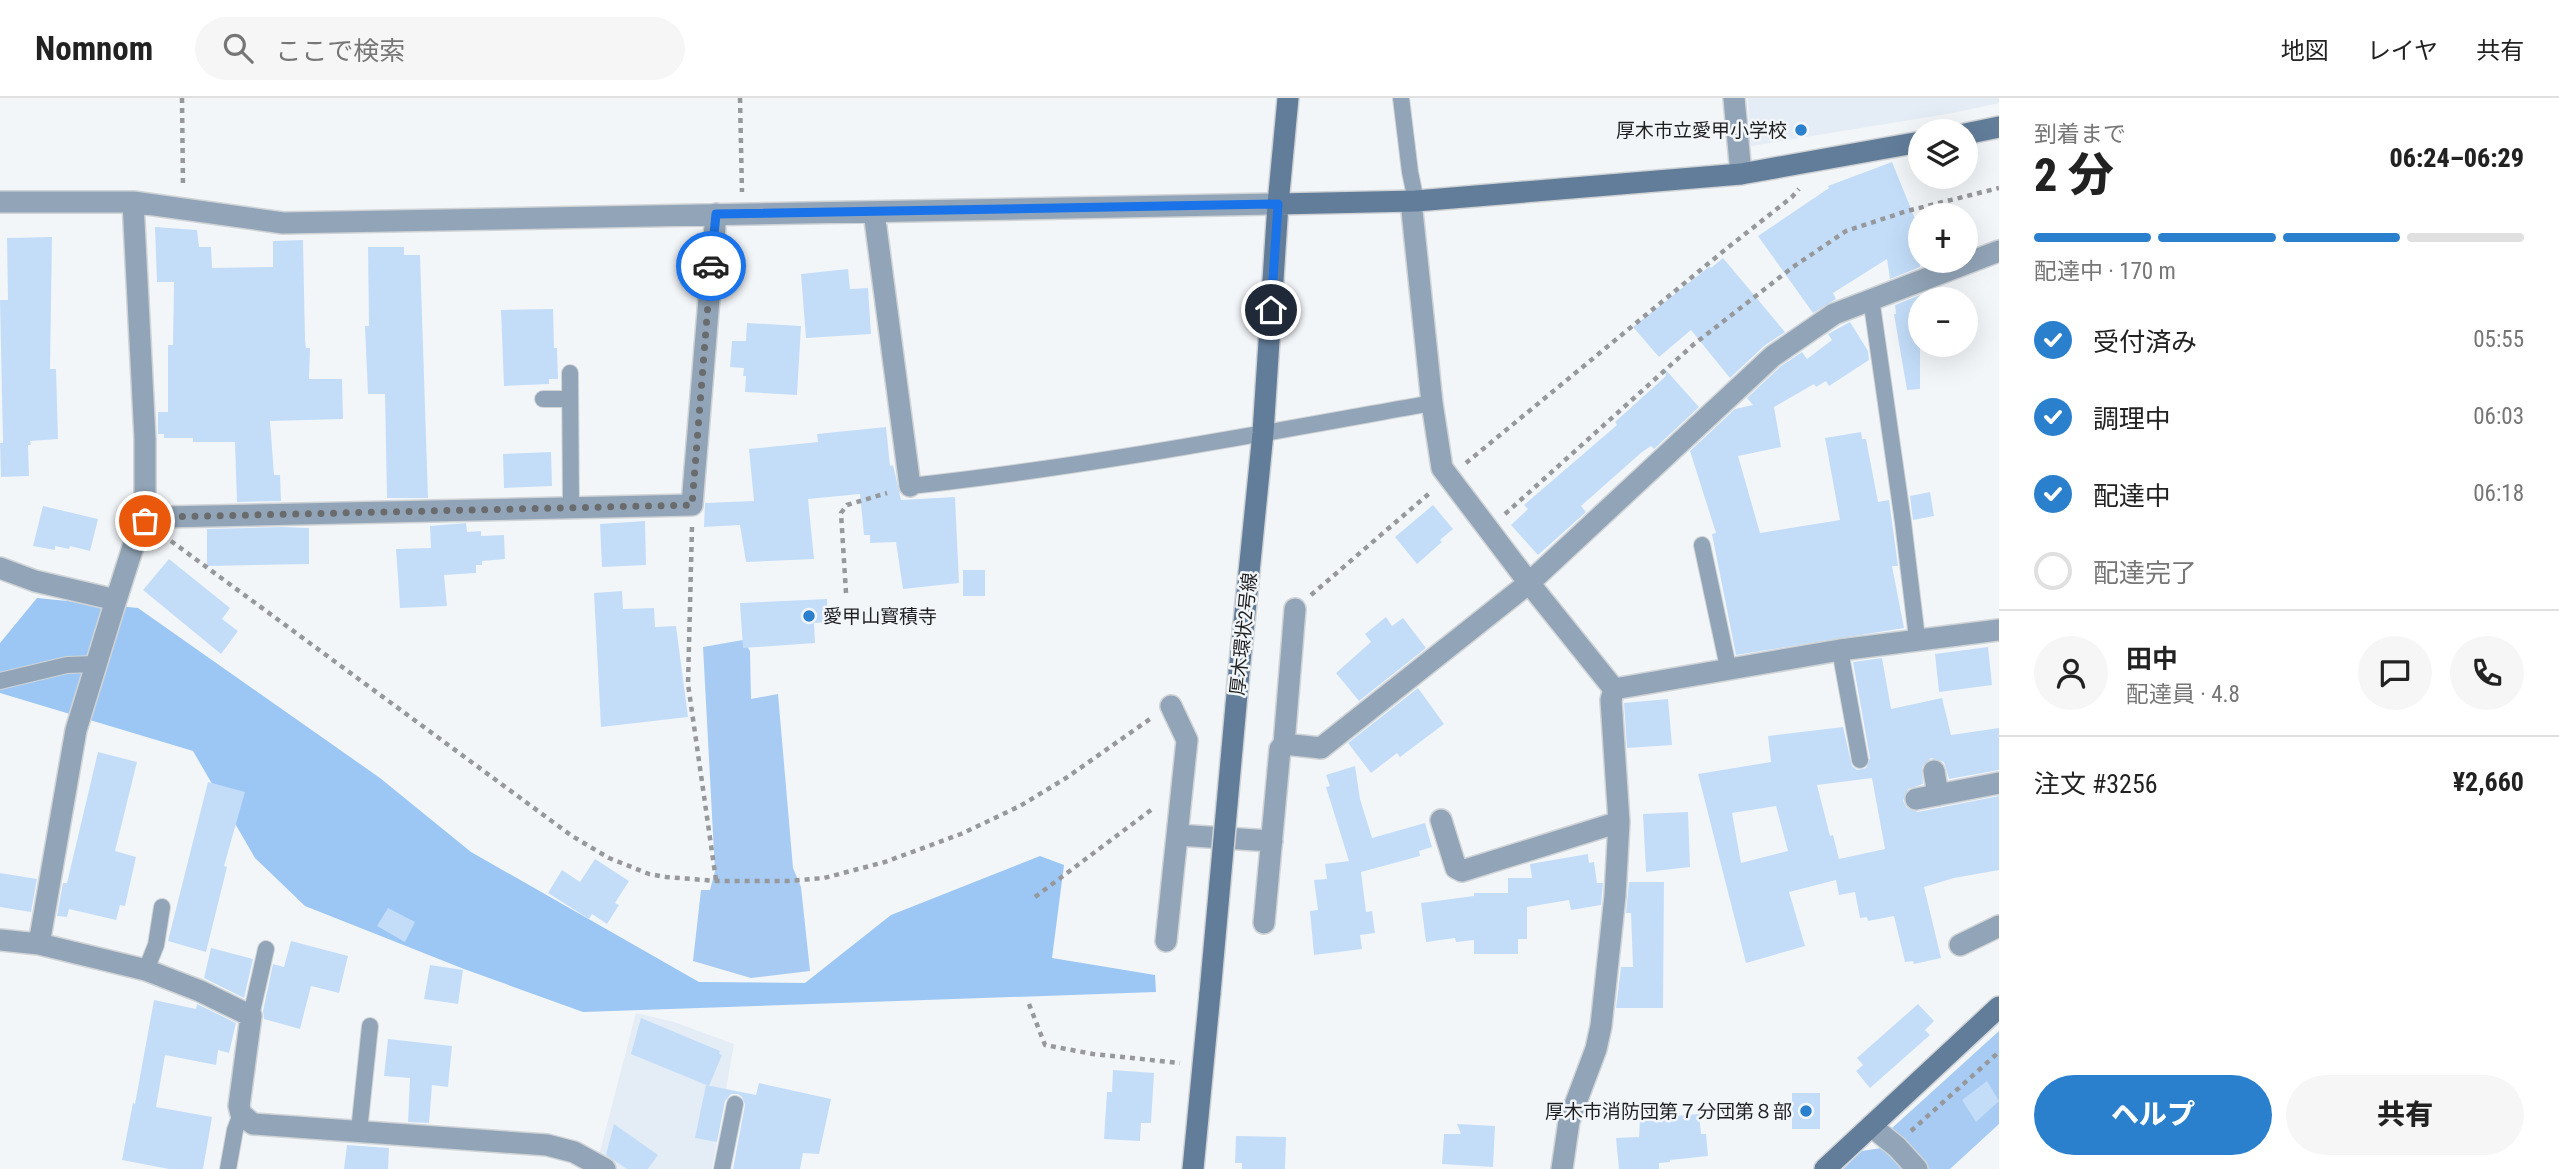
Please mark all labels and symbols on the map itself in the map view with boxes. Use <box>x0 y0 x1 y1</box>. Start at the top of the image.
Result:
place label: 厚木市立愛甲小学校 <box>1616 119 1787 142</box>
marker: 厚木市立愛甲小学校 <box>1793 122 1809 138</box>
courier <box>676 231 746 301</box>
pin <box>1241 280 1301 340</box>
pin <box>115 491 175 551</box>
street label: 厚木環状2号線 <box>1226 571 1261 697</box>
place label: 愛甲山寳積寺 <box>823 605 937 628</box>
marker: 愛甲山寳積寺 <box>801 608 817 624</box>
place label: 厚木市消防団第７分団第８部 <box>1545 1100 1792 1123</box>
marker: 厚木市消防団第７分団第８部 <box>1798 1103 1814 1119</box>

